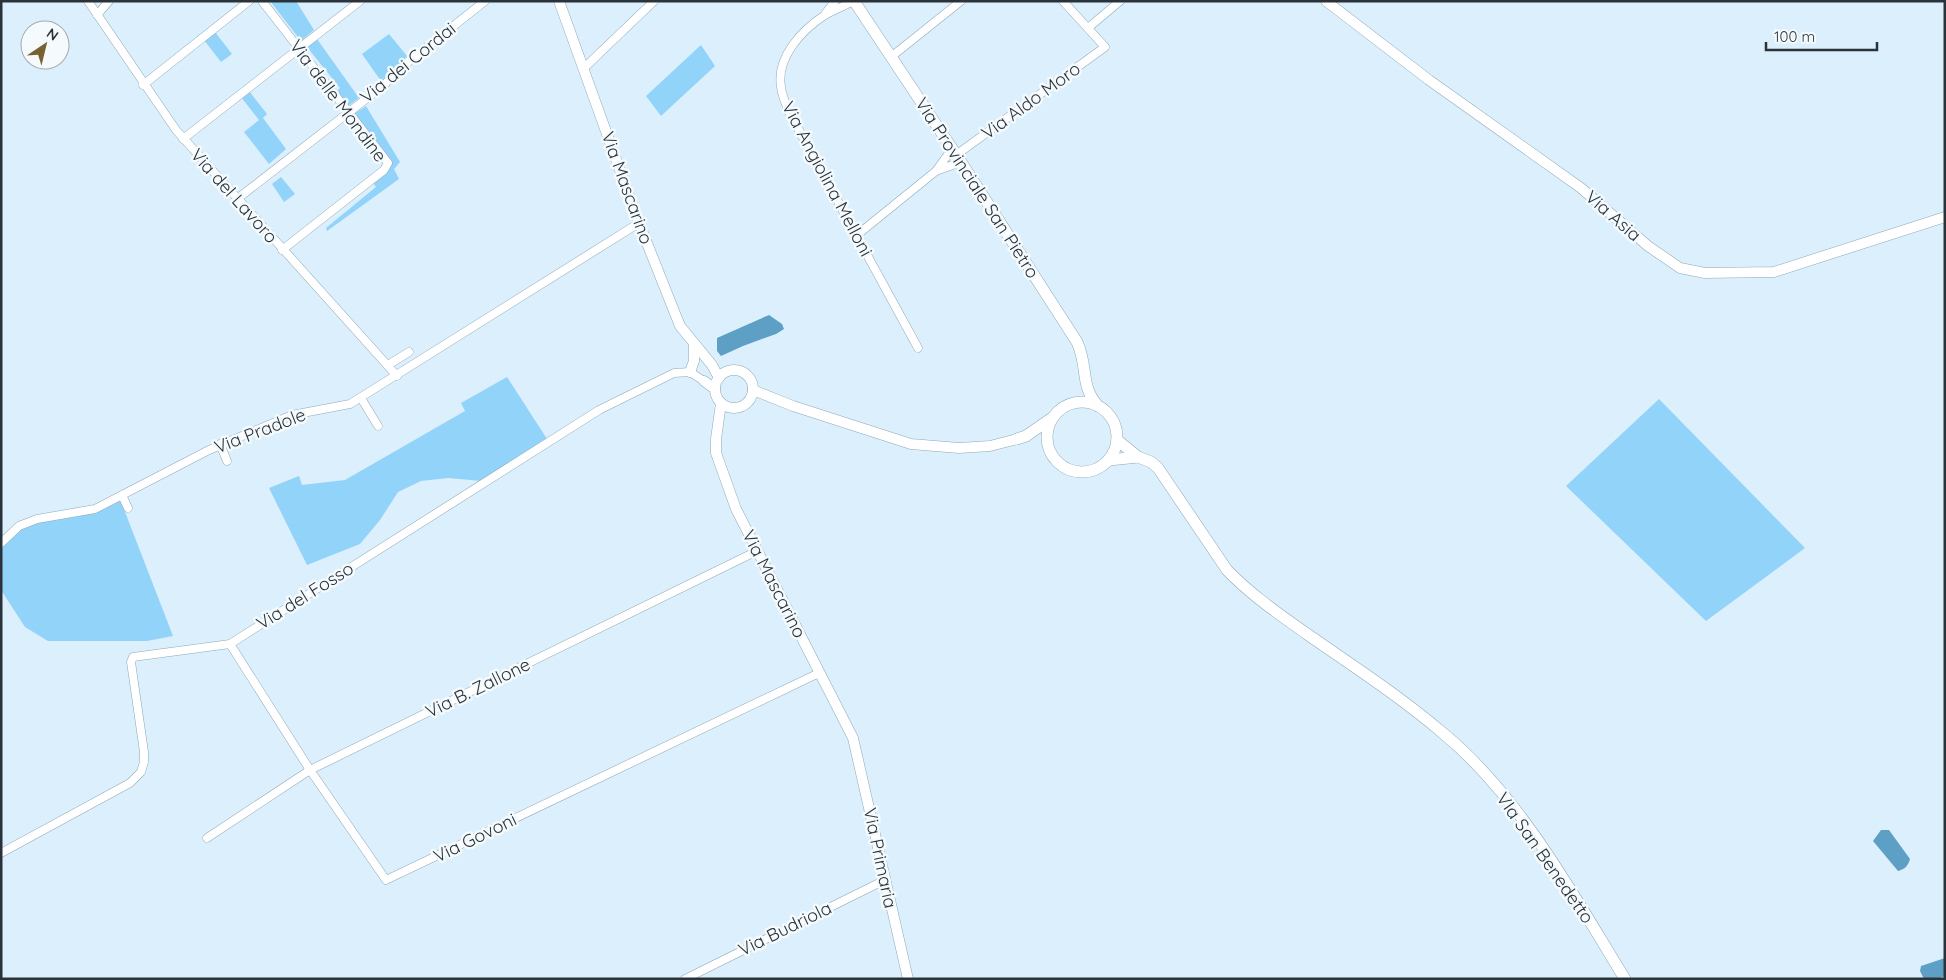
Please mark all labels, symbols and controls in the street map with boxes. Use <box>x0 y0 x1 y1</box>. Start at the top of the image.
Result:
street label: Via dei Cordai <box>355 17 460 108</box>
north arrow <box>20 20 70 70</box>
scale bar <box>1766 20 1877 52</box>
text: N <box>43 24 62 45</box>
text: 100 m <box>1774 27 1815 46</box>
street label: Via delle Mondine <box>285 35 392 166</box>
street label: Via Aldo Moro <box>977 57 1085 144</box>
street label: Via Provinciale San Pietro <box>910 93 1045 283</box>
street label: Via Angiolina Melloni <box>777 97 878 260</box>
street label: Via Mascarino <box>596 128 658 247</box>
street label: Via del Lavoro <box>186 143 283 248</box>
street label: Via Asia <box>1581 185 1646 246</box>
street label: Via Pradole <box>211 403 309 458</box>
street label: Via Mascarino <box>737 526 812 642</box>
street label: Via del Fosso <box>252 557 358 635</box>
street label: Via B. Zallone <box>422 652 534 723</box>
street label: VIa San Benedetto <box>1491 788 1599 928</box>
street label: Via Primaria <box>859 806 902 910</box>
street label: Via Govoni <box>430 808 520 868</box>
street label: Via Budriola <box>734 896 835 961</box>

